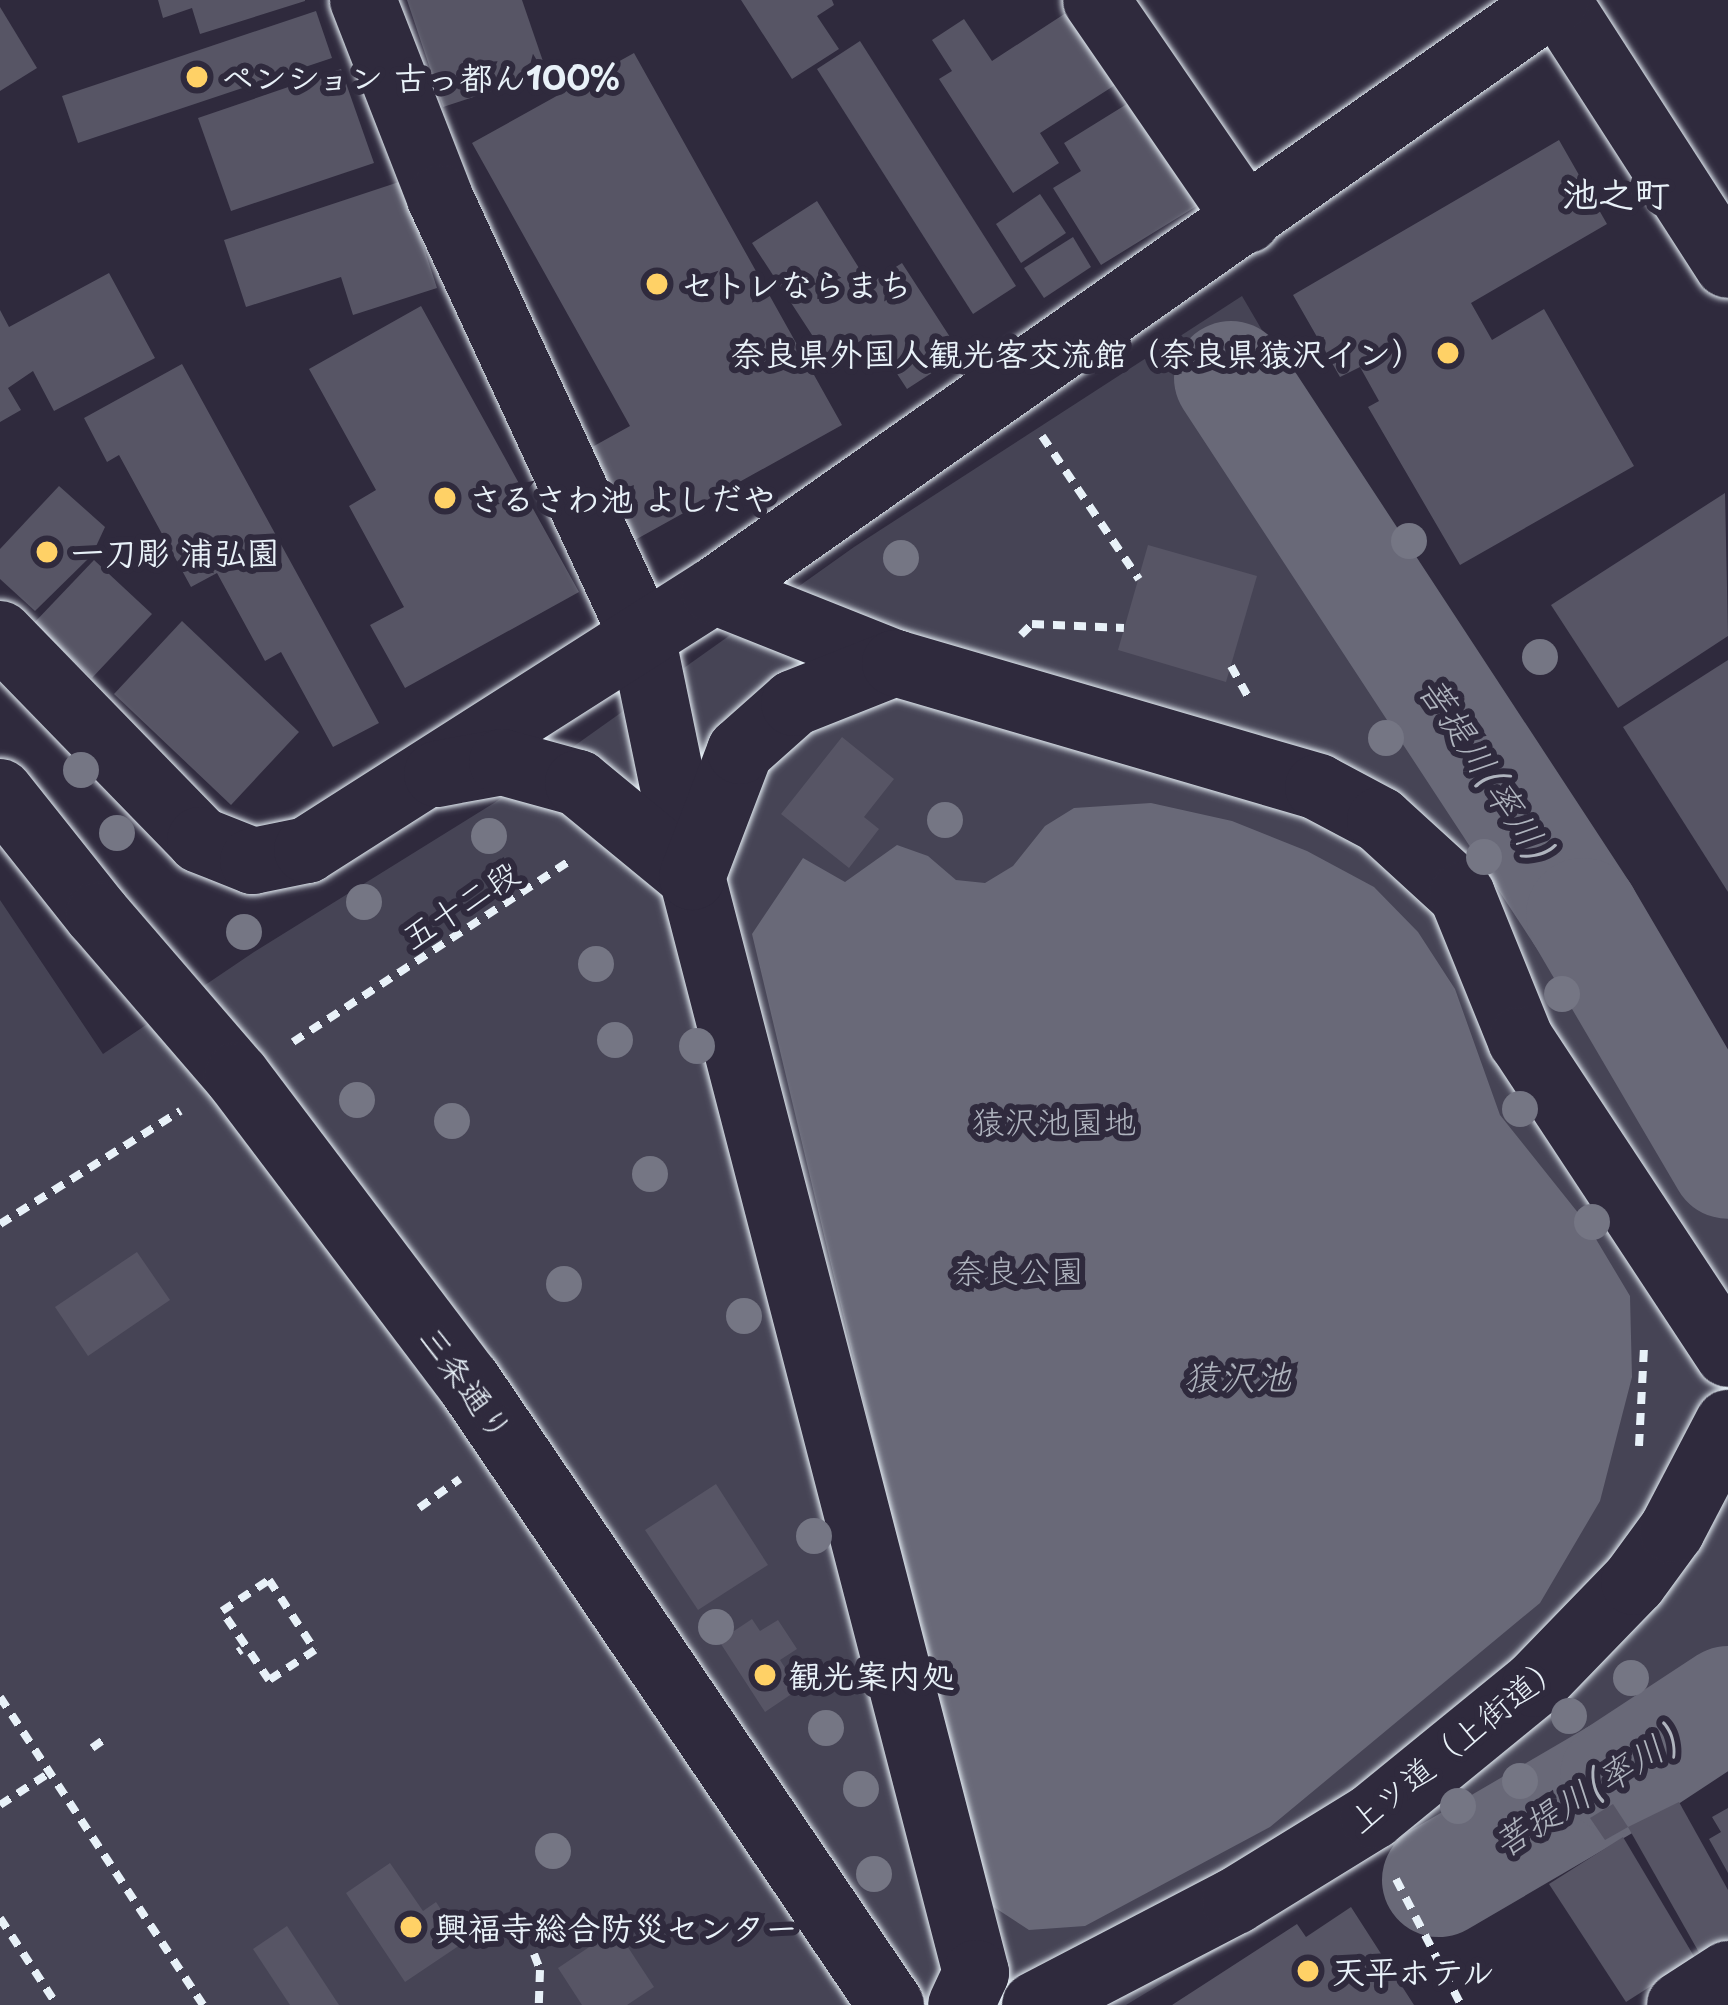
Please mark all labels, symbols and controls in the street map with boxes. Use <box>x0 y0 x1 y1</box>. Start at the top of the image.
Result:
place label: ペンション 古っ都ん100% <box>221 57 622 97</box>
marker: ペンション 古っ都ん100% <box>184 64 210 90</box>
district label: 池之町 <box>1562 171 1670 215</box>
place label: セトレならまち <box>681 264 912 304</box>
marker: セトレならまち <box>644 271 670 297</box>
place label: 奈良県外国人観光客交流館（奈良県猿沢イン） <box>731 333 1424 373</box>
marker: 奈良県外国人観光客交流館（奈良県猿沢イン） <box>1435 340 1461 366</box>
place label: さるさわ池 よしだや <box>469 478 777 518</box>
marker: さるさわ池 よしだや <box>432 485 458 511</box>
place label: 一刀彫 浦弘園 <box>71 532 280 572</box>
marker: 一刀彫 浦弘園 <box>34 539 60 565</box>
water label: 菩提川(率川) <box>1411 668 1561 866</box>
street label: 五十二段 <box>394 851 526 957</box>
park label: 猿沢池園地 <box>972 1101 1136 1141</box>
park label: 奈良公園 <box>952 1250 1084 1290</box>
street label: 三条通り <box>412 1318 522 1448</box>
water label: 猿沢池 <box>1183 1354 1291 1398</box>
street label: 上ツ道（上街道） <box>1340 1644 1570 1840</box>
place label: 観光案内処 <box>789 1655 954 1695</box>
marker: 観光案内処 <box>752 1662 778 1688</box>
water label: 菩提川(率川) <box>1484 1717 1684 1865</box>
place label: 興福寺総合防災センター <box>435 1907 798 1947</box>
marker: 興福寺総合防災センター <box>398 1914 424 1940</box>
place label: 天平ホテル <box>1332 1951 1497 1991</box>
marker: 天平ホテル <box>1295 1958 1321 1984</box>

